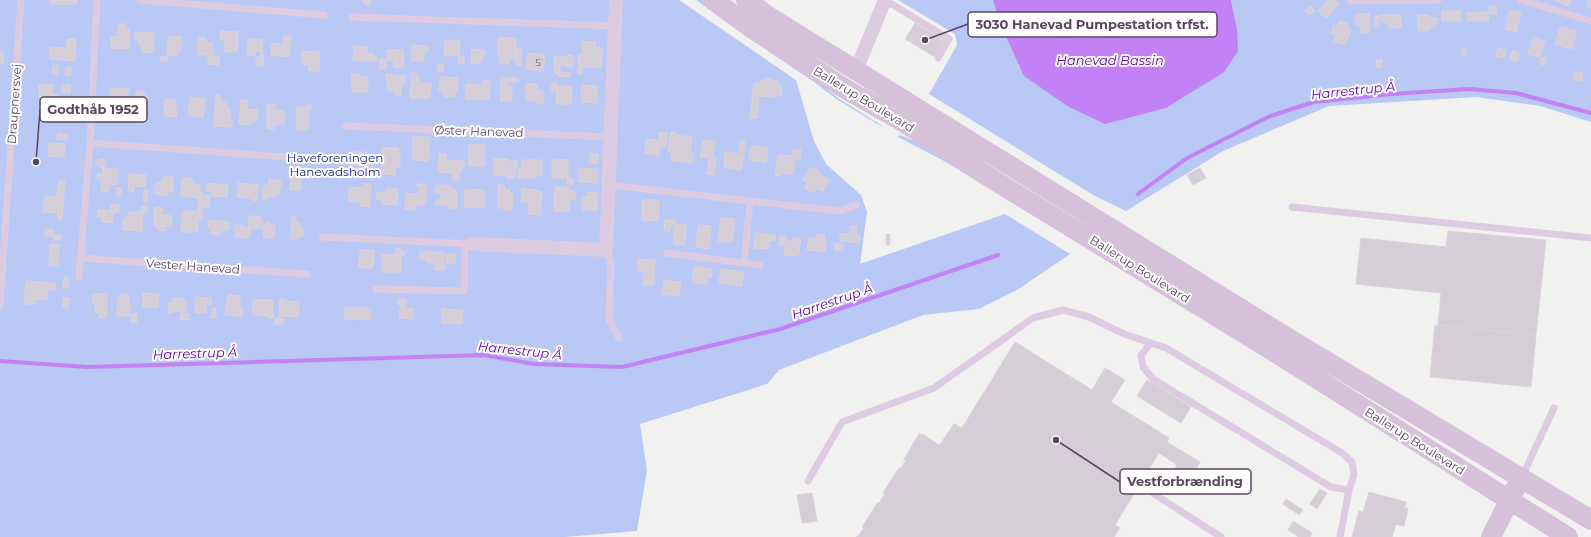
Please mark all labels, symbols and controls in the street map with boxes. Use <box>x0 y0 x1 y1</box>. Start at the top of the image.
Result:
callout: 3030 Hanevad Pumpestation trfst. <box>968 12 1217 37</box>
text: 3030 Hanevad Pumpestation trfst. <box>974 16 1209 32</box>
water label: Hanevad Bassin <box>1056 52 1164 68</box>
house number: 5 <box>535 56 541 69</box>
street label: Draupnersvej <box>4 63 24 145</box>
street label: Ballerup Boulevard <box>811 63 917 135</box>
water label: Harrestrup Å <box>1310 78 1396 102</box>
callout: Godthåb 1952 <box>40 97 147 122</box>
text: Godthåb 1952 <box>47 101 139 117</box>
street label: Øster Hanevad <box>434 122 524 140</box>
park label: Haveforeningen Hanevadsholm <box>287 150 383 179</box>
street label: Ballerup Boulevard <box>1087 232 1193 306</box>
street label: Vester Hanevad <box>145 255 241 277</box>
water label: Harrestrup Å <box>789 280 875 322</box>
water label: Harrestrup Å <box>477 338 563 362</box>
water label: Harrestrup Å <box>152 344 238 362</box>
street label: Ballerup Boulevard <box>1362 404 1468 478</box>
callout: Vestforbrænding <box>1120 469 1251 494</box>
text: Vestforbrænding <box>1126 473 1243 489</box>

